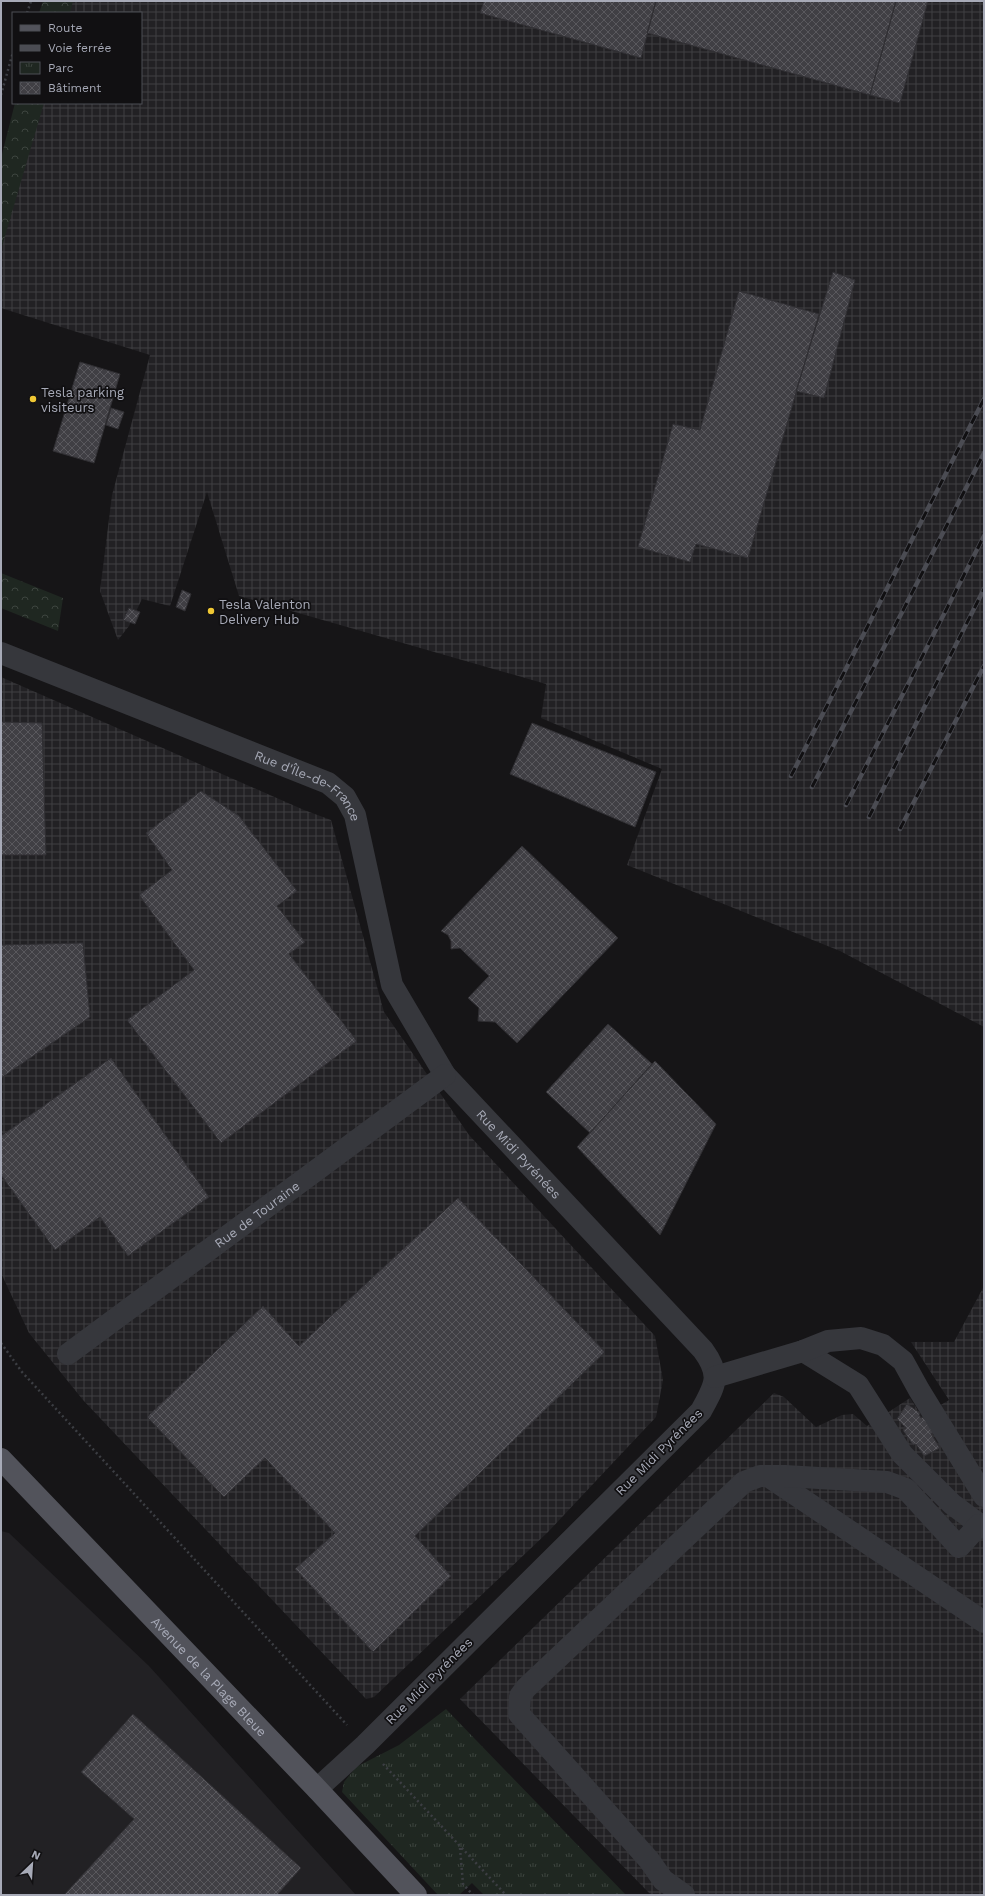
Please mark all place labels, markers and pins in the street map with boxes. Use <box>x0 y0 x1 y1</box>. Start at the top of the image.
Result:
place label: Tesla parking visiteurs <box>41 385 124 415</box>
marker: Tesla parking visiteurs <box>28 394 38 404</box>
place label: Tesla Valenton Delivery Hub <box>219 597 311 627</box>
marker: Tesla Valenton Delivery Hub <box>206 606 216 616</box>

